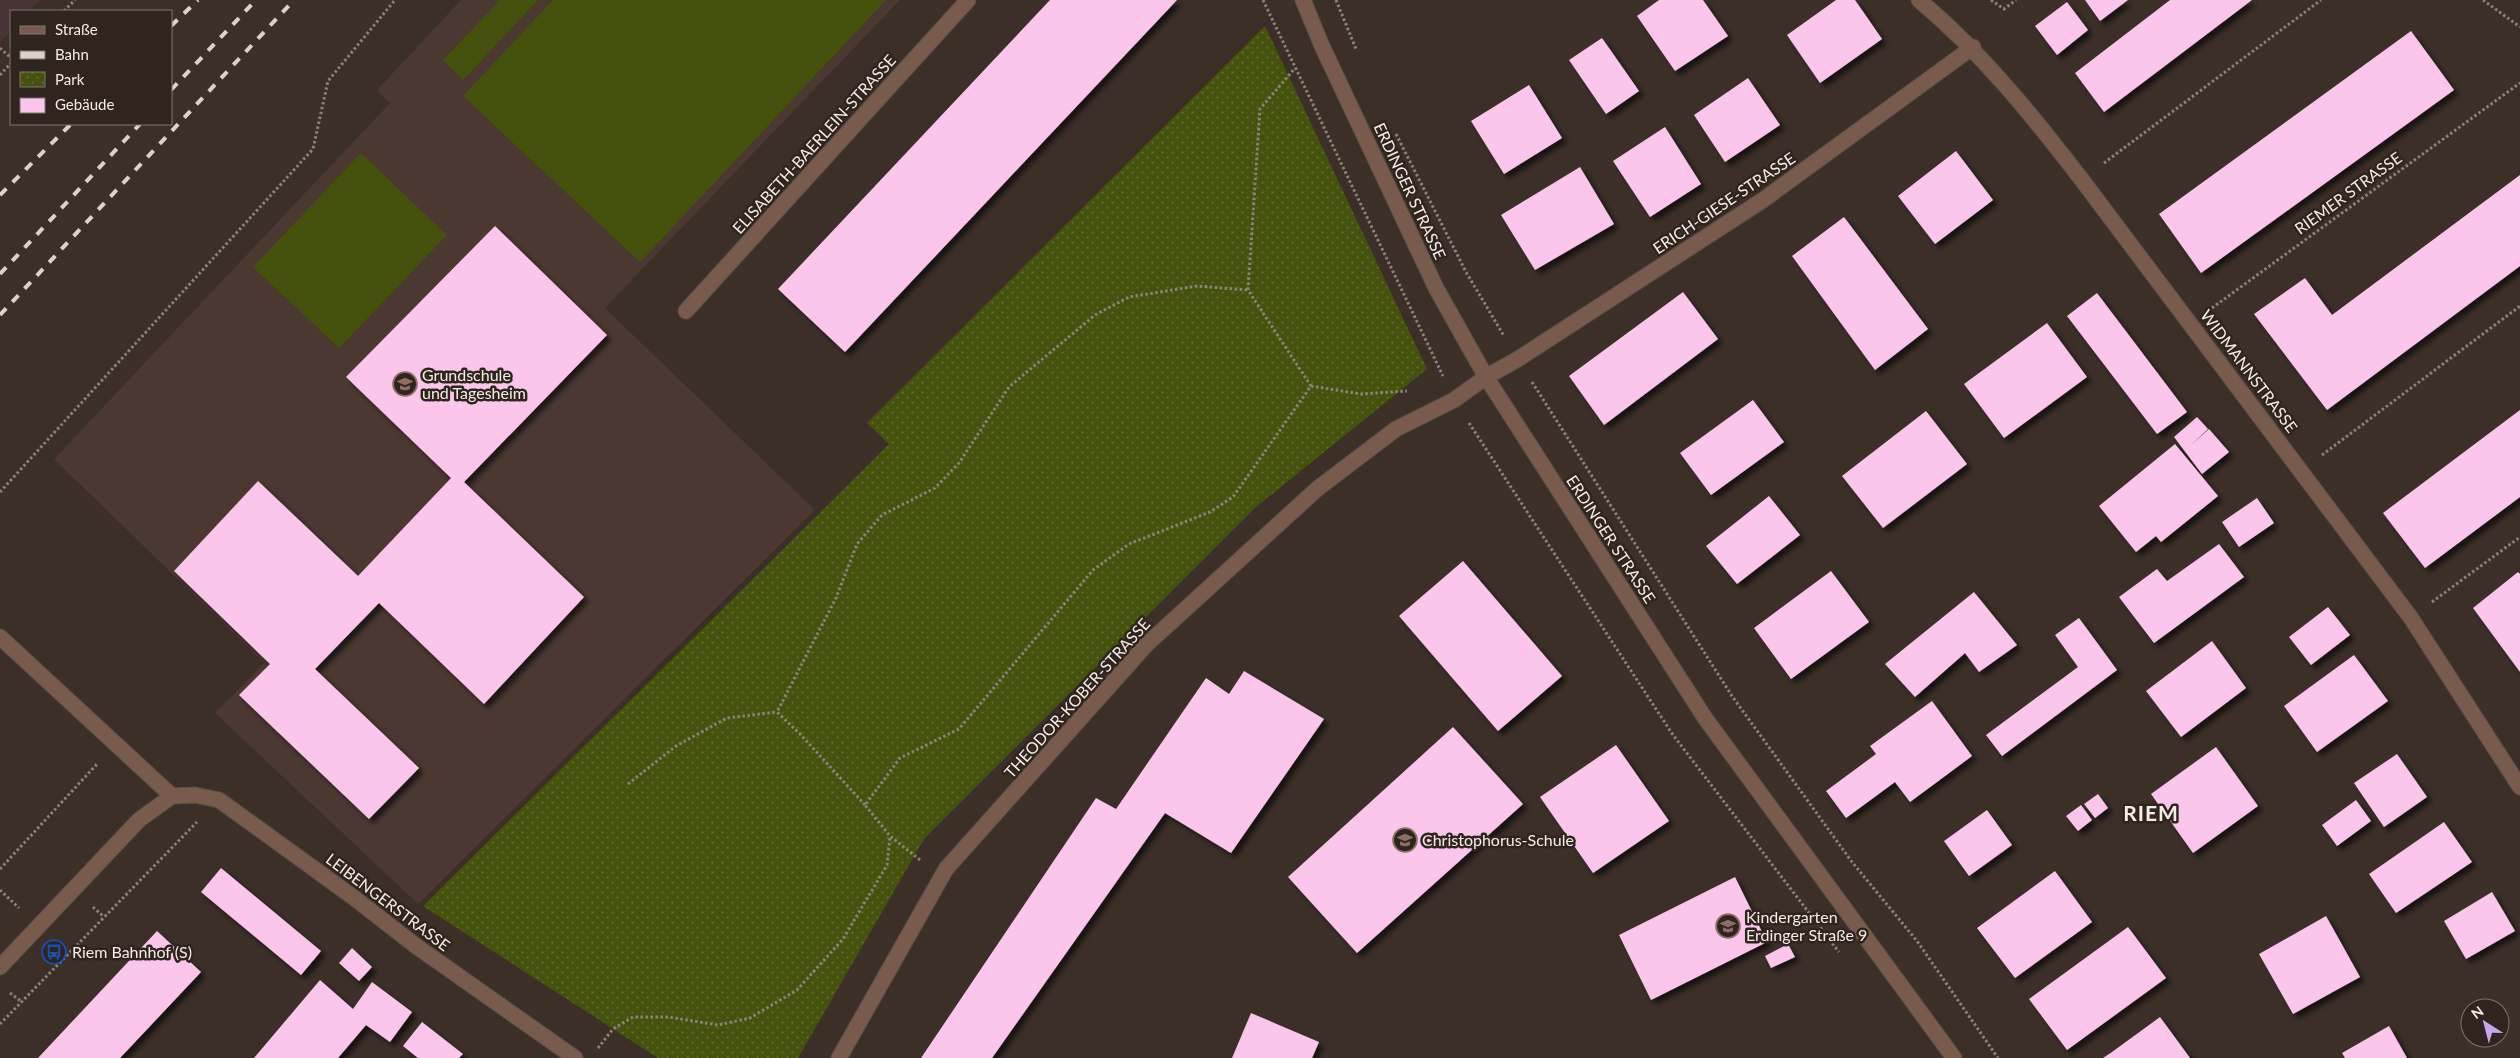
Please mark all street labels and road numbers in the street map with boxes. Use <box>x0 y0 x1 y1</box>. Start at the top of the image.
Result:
street label: ELISABETH-BAERLEIN-STRASSE <box>728 50 899 237</box>
street label: ERDINGER STRASSE <box>1370 119 1450 262</box>
street label: RIEMER STRASSE <box>2291 147 2405 238</box>
street label: ERICH-GIESE-STRASSE <box>1649 148 1798 257</box>
street label: WIDMANNSTRASSE <box>2197 306 2302 436</box>
street label: ERDINGER STRASSE <box>1563 471 1660 606</box>
street label: THEODOR-KOBER-STRASSE <box>1000 614 1153 781</box>
street label: LEIBENGERSTRASSE <box>323 849 454 954</box>

